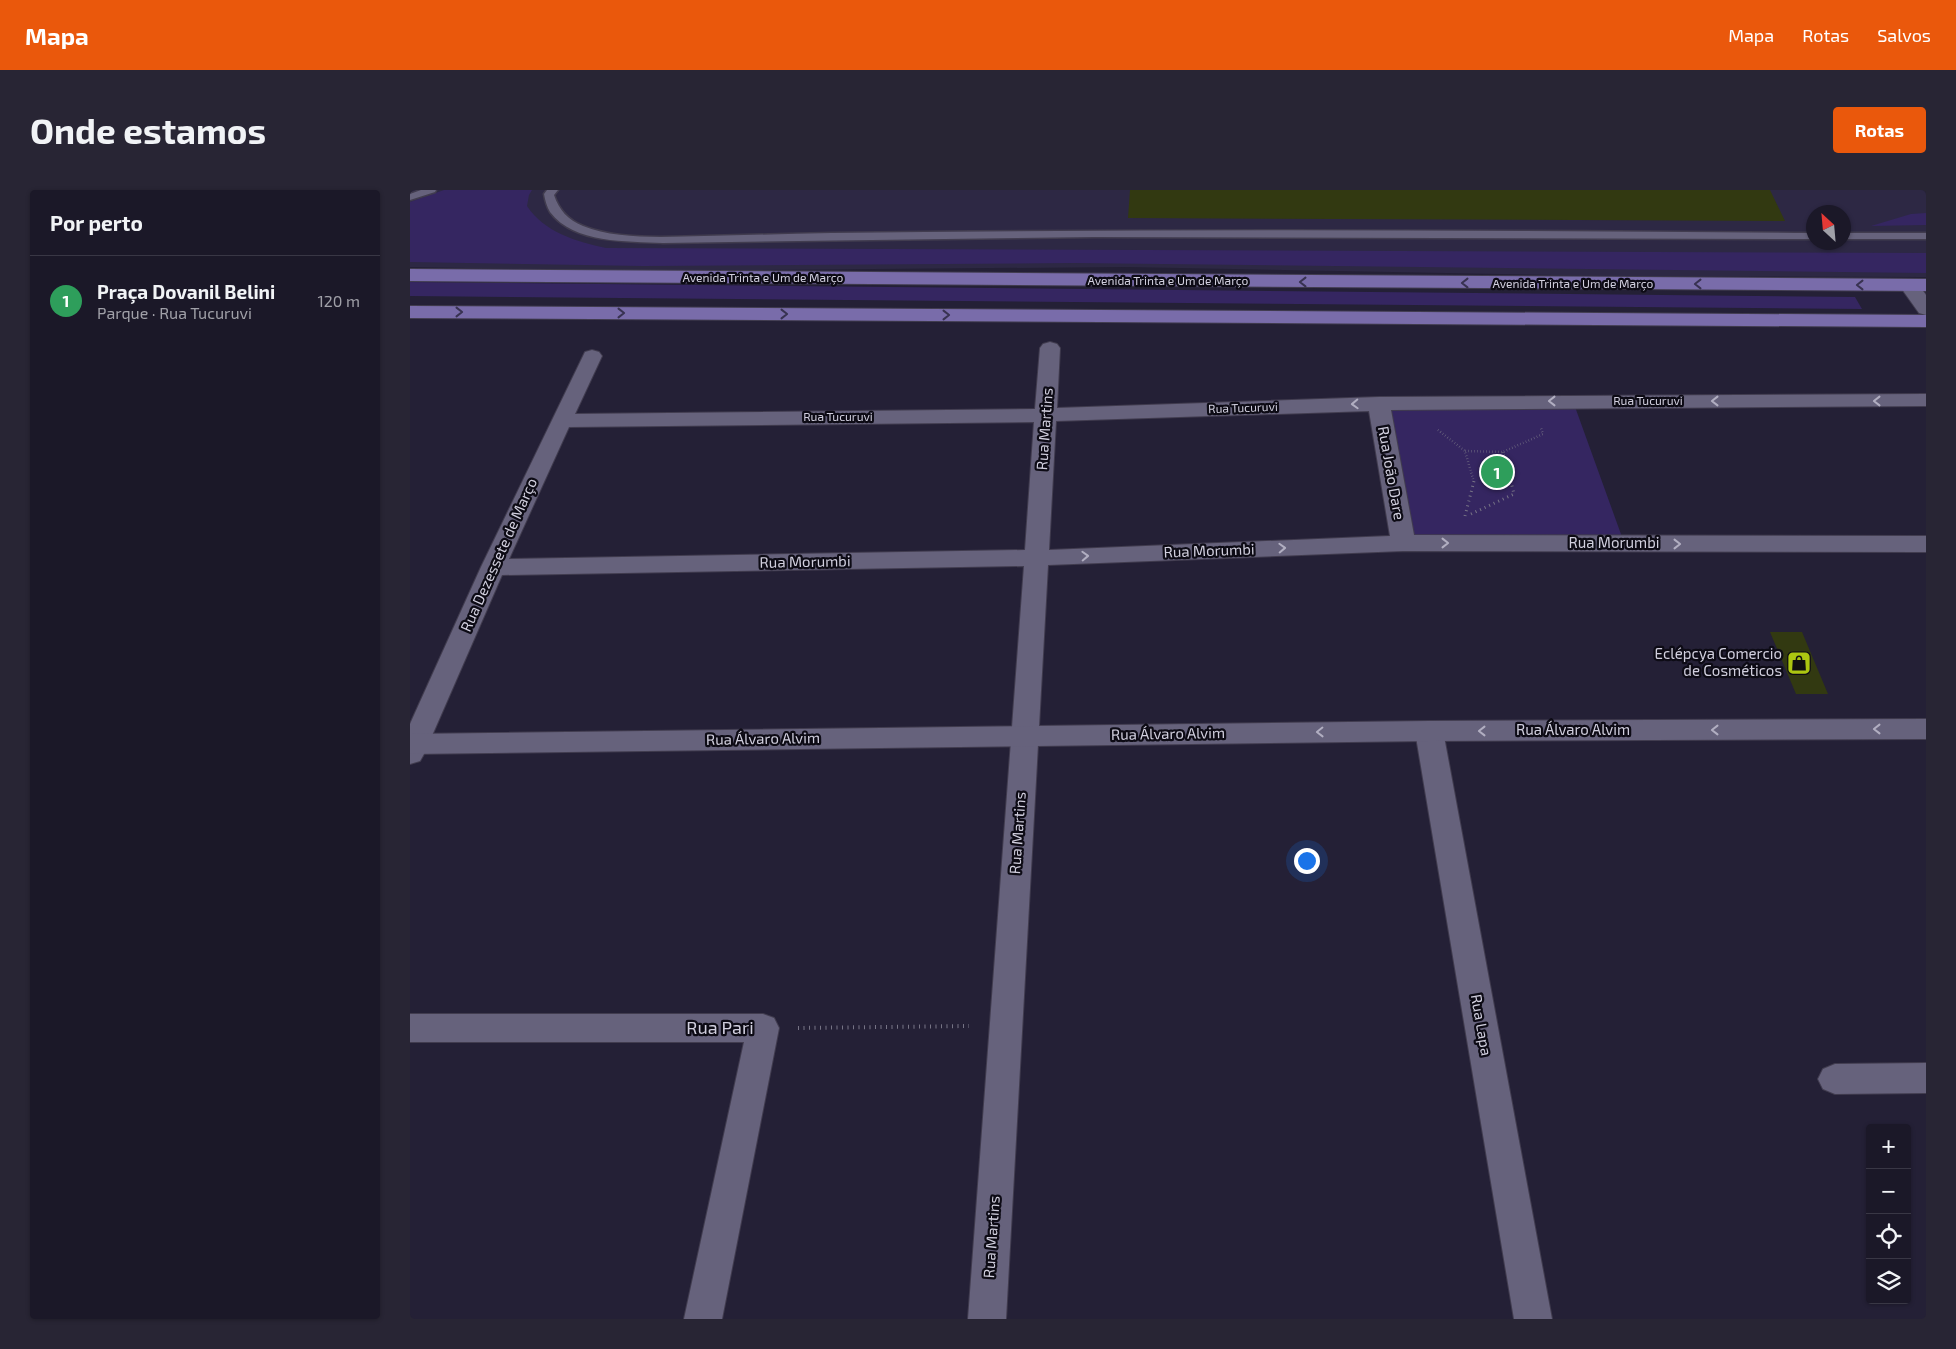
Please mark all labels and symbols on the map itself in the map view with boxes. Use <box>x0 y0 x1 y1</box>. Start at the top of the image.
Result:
north arrow <box>1806 205 1851 250</box>
street label: Avenida Trinta e Um de Março <box>683 270 844 285</box>
street label: Avenida Trinta e Um de Março <box>1088 273 1249 288</box>
street label: Avenida Trinta e Um de Março <box>1493 276 1654 291</box>
one-way arrow <box>1299 277 1306 287</box>
one-way arrow <box>1461 278 1469 288</box>
one-way arrow <box>1694 279 1702 289</box>
one-way arrow <box>1856 280 1864 290</box>
one-way arrow <box>455 307 463 317</box>
one-way arrow <box>618 308 625 318</box>
one-way arrow <box>780 309 788 319</box>
one-way arrow <box>942 310 950 320</box>
street label: Rua Martins <box>1032 387 1056 471</box>
street label: Rua Tucuruvi <box>1613 393 1683 407</box>
one-way arrow <box>1548 396 1556 406</box>
one-way arrow <box>1711 396 1718 406</box>
one-way arrow <box>1873 396 1881 406</box>
street label: Rua Tucuruvi <box>1208 399 1278 415</box>
one-way arrow <box>1351 399 1359 410</box>
street label: Rua Tucuruvi <box>803 409 873 423</box>
street label: Rua João Dare <box>1375 425 1409 521</box>
pin: 1 <box>1481 453 1513 491</box>
street label: Rua Dezessete de Março <box>456 475 541 635</box>
street label: Rua Morumbi <box>1568 533 1660 551</box>
one-way arrow <box>1441 538 1449 548</box>
street label: Rua Morumbi <box>1163 539 1255 561</box>
one-way arrow <box>1674 539 1681 549</box>
one-way arrow <box>1278 542 1286 553</box>
one-way arrow <box>1081 550 1089 561</box>
street label: Rua Morumbi <box>759 551 851 571</box>
place label: Eclépcya Comercio de Cosméticos <box>1655 644 1782 679</box>
shop icon: Eclépcya Comercio de Cosméticos <box>1786 650 1812 676</box>
street label: Rua Álvaro Alvim <box>1516 720 1630 738</box>
street label: Rua Álvaro Alvim <box>1111 723 1225 743</box>
one-way arrow <box>1873 724 1881 734</box>
one-way arrow <box>1711 725 1718 735</box>
one-way arrow <box>1478 726 1486 736</box>
one-way arrow <box>1316 727 1324 737</box>
street label: Rua Álvaro Alvim <box>706 728 820 748</box>
street label: Rua Martins <box>1005 791 1029 875</box>
your location <box>1294 848 1320 874</box>
street label: Rua Lapa <box>1468 993 1496 1057</box>
street label: Rua Pari <box>686 1016 754 1038</box>
street label: Rua Martins <box>979 1195 1003 1279</box>

